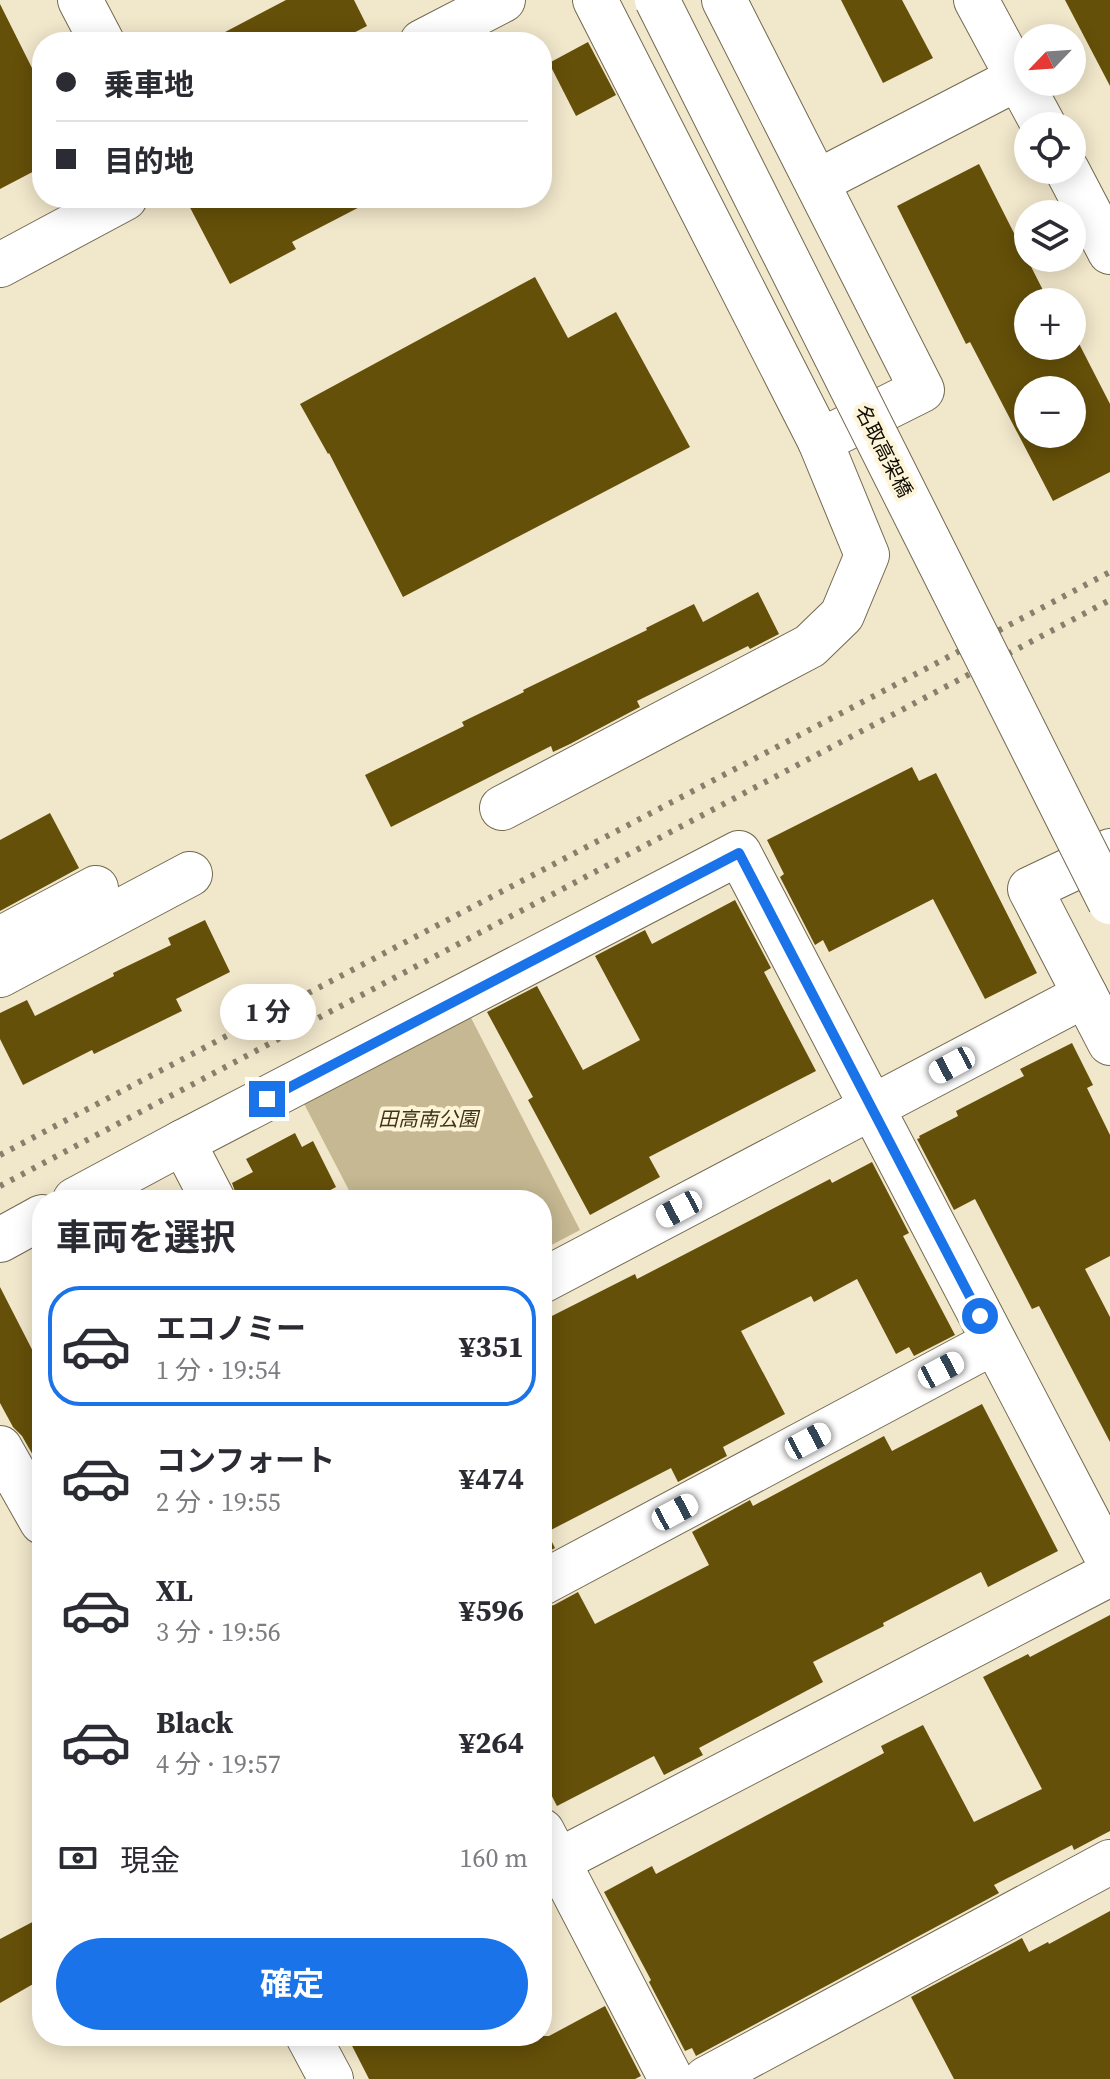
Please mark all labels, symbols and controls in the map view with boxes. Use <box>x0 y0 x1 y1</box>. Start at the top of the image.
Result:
north arrow <box>1014 24 1086 96</box>
map controls <box>1014 24 1086 448</box>
text: 乗車地 <box>104 64 194 105</box>
button: locate <box>1014 112 1086 184</box>
text: 目的地 <box>104 141 194 182</box>
button: layers <box>1014 200 1086 272</box>
button: + <box>1014 288 1086 360</box>
button: − <box>1014 376 1086 448</box>
street label: 名取高架橋 <box>849 400 919 502</box>
callout: 1 分 <box>219 983 315 1039</box>
text: 1 分 <box>245 994 291 1030</box>
car <box>925 1043 979 1087</box>
route end <box>249 1081 285 1117</box>
park label: 田高南公園 <box>378 1105 481 1133</box>
car <box>652 1187 706 1231</box>
text: 車両を選択 <box>56 1213 236 1262</box>
route start <box>962 1298 998 1334</box>
text: エコノミー <box>156 1308 306 1349</box>
icon: car <box>60 1310 132 1382</box>
text: ¥351 <box>459 1326 524 1367</box>
car <box>914 1348 968 1392</box>
text: 1 分 · 19:54 <box>156 1352 281 1388</box>
car <box>781 1419 835 1463</box>
text: コンフォート <box>156 1440 335 1481</box>
icon: car <box>60 1442 132 1514</box>
text: ¥474 <box>459 1458 524 1499</box>
text: 2 分 · 19:55 <box>156 1484 281 1520</box>
car <box>648 1490 702 1534</box>
text: XL <box>156 1570 193 1611</box>
icon: car <box>60 1574 132 1646</box>
text: ¥596 <box>459 1590 524 1631</box>
text: 3 分 · 19:56 <box>156 1614 281 1650</box>
text: Black <box>156 1702 233 1743</box>
icon: car <box>60 1706 132 1778</box>
text: ¥264 <box>459 1722 524 1763</box>
text: 4 分 · 19:57 <box>156 1746 281 1782</box>
icon: cash <box>56 1836 100 1880</box>
text: 現金 <box>120 1840 180 1881</box>
text: 160 m <box>460 1840 528 1876</box>
button: 確定 <box>56 1938 528 2030</box>

